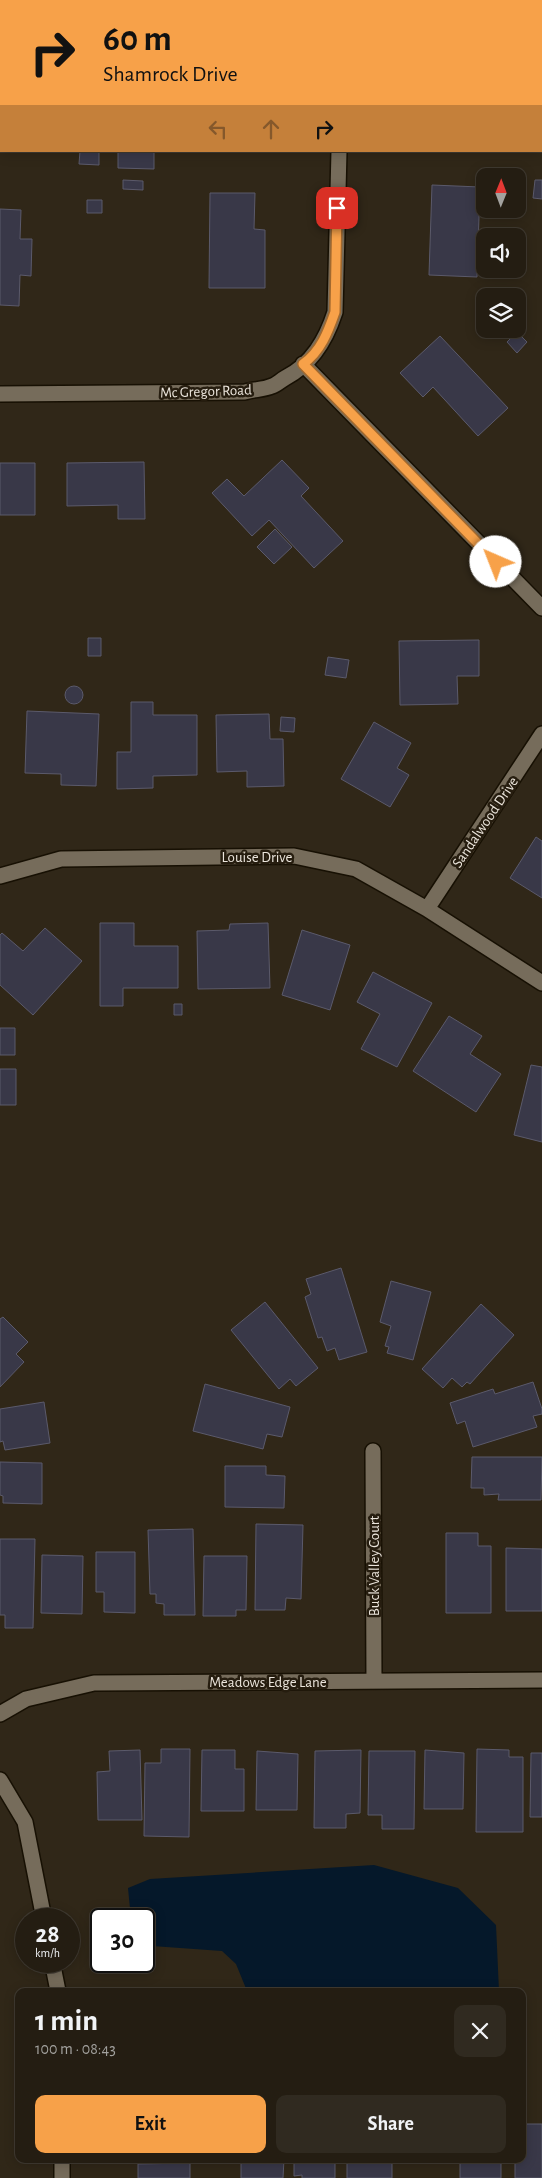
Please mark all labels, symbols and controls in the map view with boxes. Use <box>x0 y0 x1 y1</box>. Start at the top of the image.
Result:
icon: right <box>20 20 85 85</box>
text: 60 m <box>103 22 172 57</box>
text: Shamrock Drive <box>103 63 238 85</box>
icon: left <box>204 115 232 143</box>
icon: ahead <box>257 115 285 143</box>
icon: right <box>310 115 338 143</box>
north arrow <box>476 168 526 218</box>
map controls <box>476 168 526 338</box>
pin <box>316 187 358 229</box>
icon: arrive <box>323 194 351 222</box>
button: sound <box>476 228 526 278</box>
button: layers <box>476 288 526 338</box>
street label: Mc Gregor Road <box>160 382 252 401</box>
position arrow <box>469 535 521 587</box>
street label: Sandalwood Drive <box>450 774 521 870</box>
street label: Louise Drive <box>222 850 292 865</box>
street label: Buck Valley Court <box>367 1516 382 1616</box>
street label: Meadows Edge Lane <box>209 1675 327 1690</box>
speed limit sign: 30 <box>90 1908 155 1973</box>
text: 28 <box>35 1922 60 1947</box>
text: km/h <box>35 1947 60 1959</box>
button: close <box>454 2005 506 2057</box>
text: 1 min <box>35 2006 98 2036</box>
text: 100 m · 08:43 <box>35 2041 116 2057</box>
button: Exit <box>35 2095 266 2153</box>
button: Share <box>276 2095 506 2153</box>

